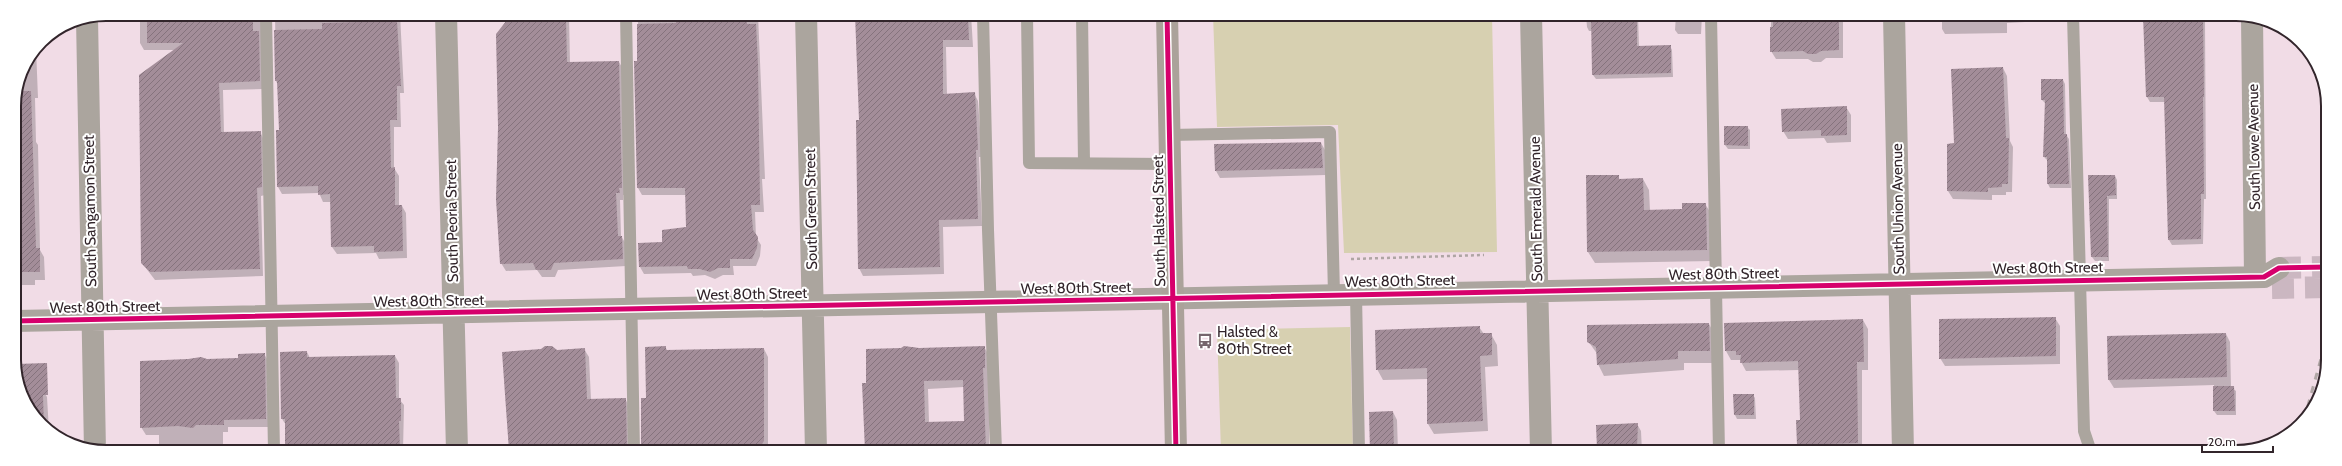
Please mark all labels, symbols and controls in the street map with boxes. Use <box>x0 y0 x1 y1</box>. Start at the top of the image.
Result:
street label: South Lowe Avenue <box>2244 83 2264 210</box>
street label: South Sangamon Street <box>80 135 100 287</box>
street label: South Emerald Avenue <box>1526 136 1546 282</box>
street label: South Union Avenue <box>1888 143 1908 275</box>
street label: South Green Street <box>801 148 821 270</box>
street label: South Halsted Street <box>1149 155 1169 287</box>
street label: South Peoria Street <box>442 159 462 283</box>
street label: West 80th Street <box>1993 258 2103 278</box>
street label: West 80th Street <box>1669 264 1779 284</box>
street label: West 80th Street <box>1345 271 1455 291</box>
street label: West 80th Street <box>1021 278 1131 298</box>
street label: West 80th Street <box>697 284 807 304</box>
street label: West 80th Street <box>374 291 484 311</box>
street label: West 80th Street <box>50 297 160 317</box>
place label: Halsted & 80th Street <box>1217 323 1292 358</box>
bus stop icon: Halsted & 80th Street <box>1196 332 1214 350</box>
scale bar <box>2202 428 2273 454</box>
text: 20 m <box>2208 434 2236 449</box>

